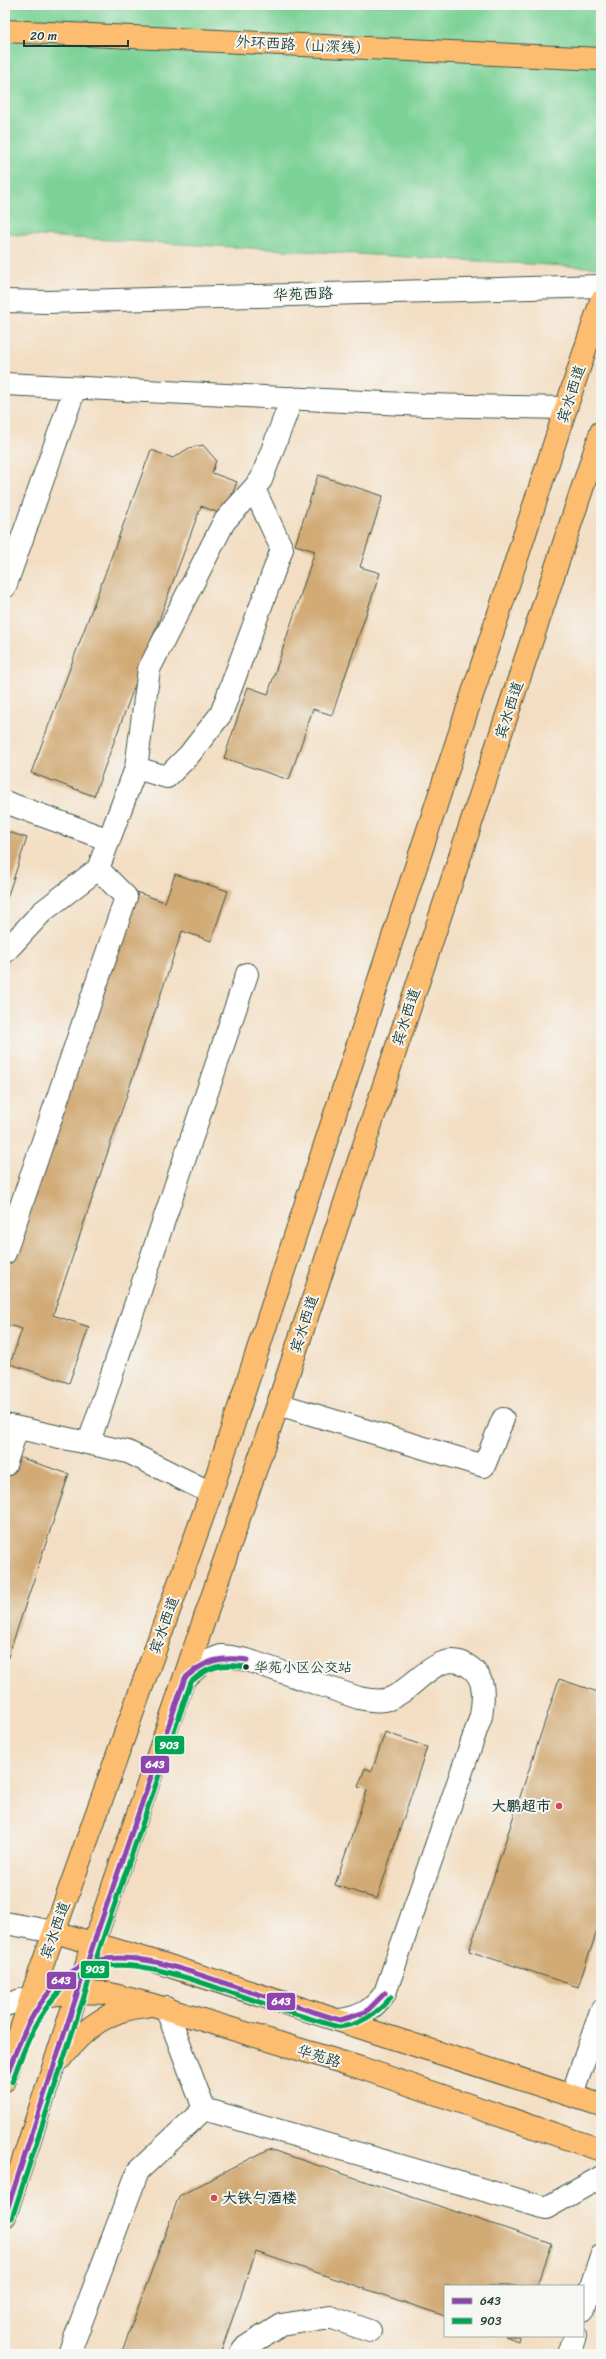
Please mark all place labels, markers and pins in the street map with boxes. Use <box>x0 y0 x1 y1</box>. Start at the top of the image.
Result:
place label: 华苑小区公交站 <box>254 1655 352 1680</box>
marker: 华苑小区公交站 <box>241 1662 251 1672</box>
place label: 大鹏超市 <box>491 1793 551 1819</box>
marker: 大鹏超市 <box>554 1801 564 1811</box>
place label: 大铁勺酒楼 <box>222 2185 297 2211</box>
marker: 大铁勺酒楼 <box>209 2193 219 2203</box>

